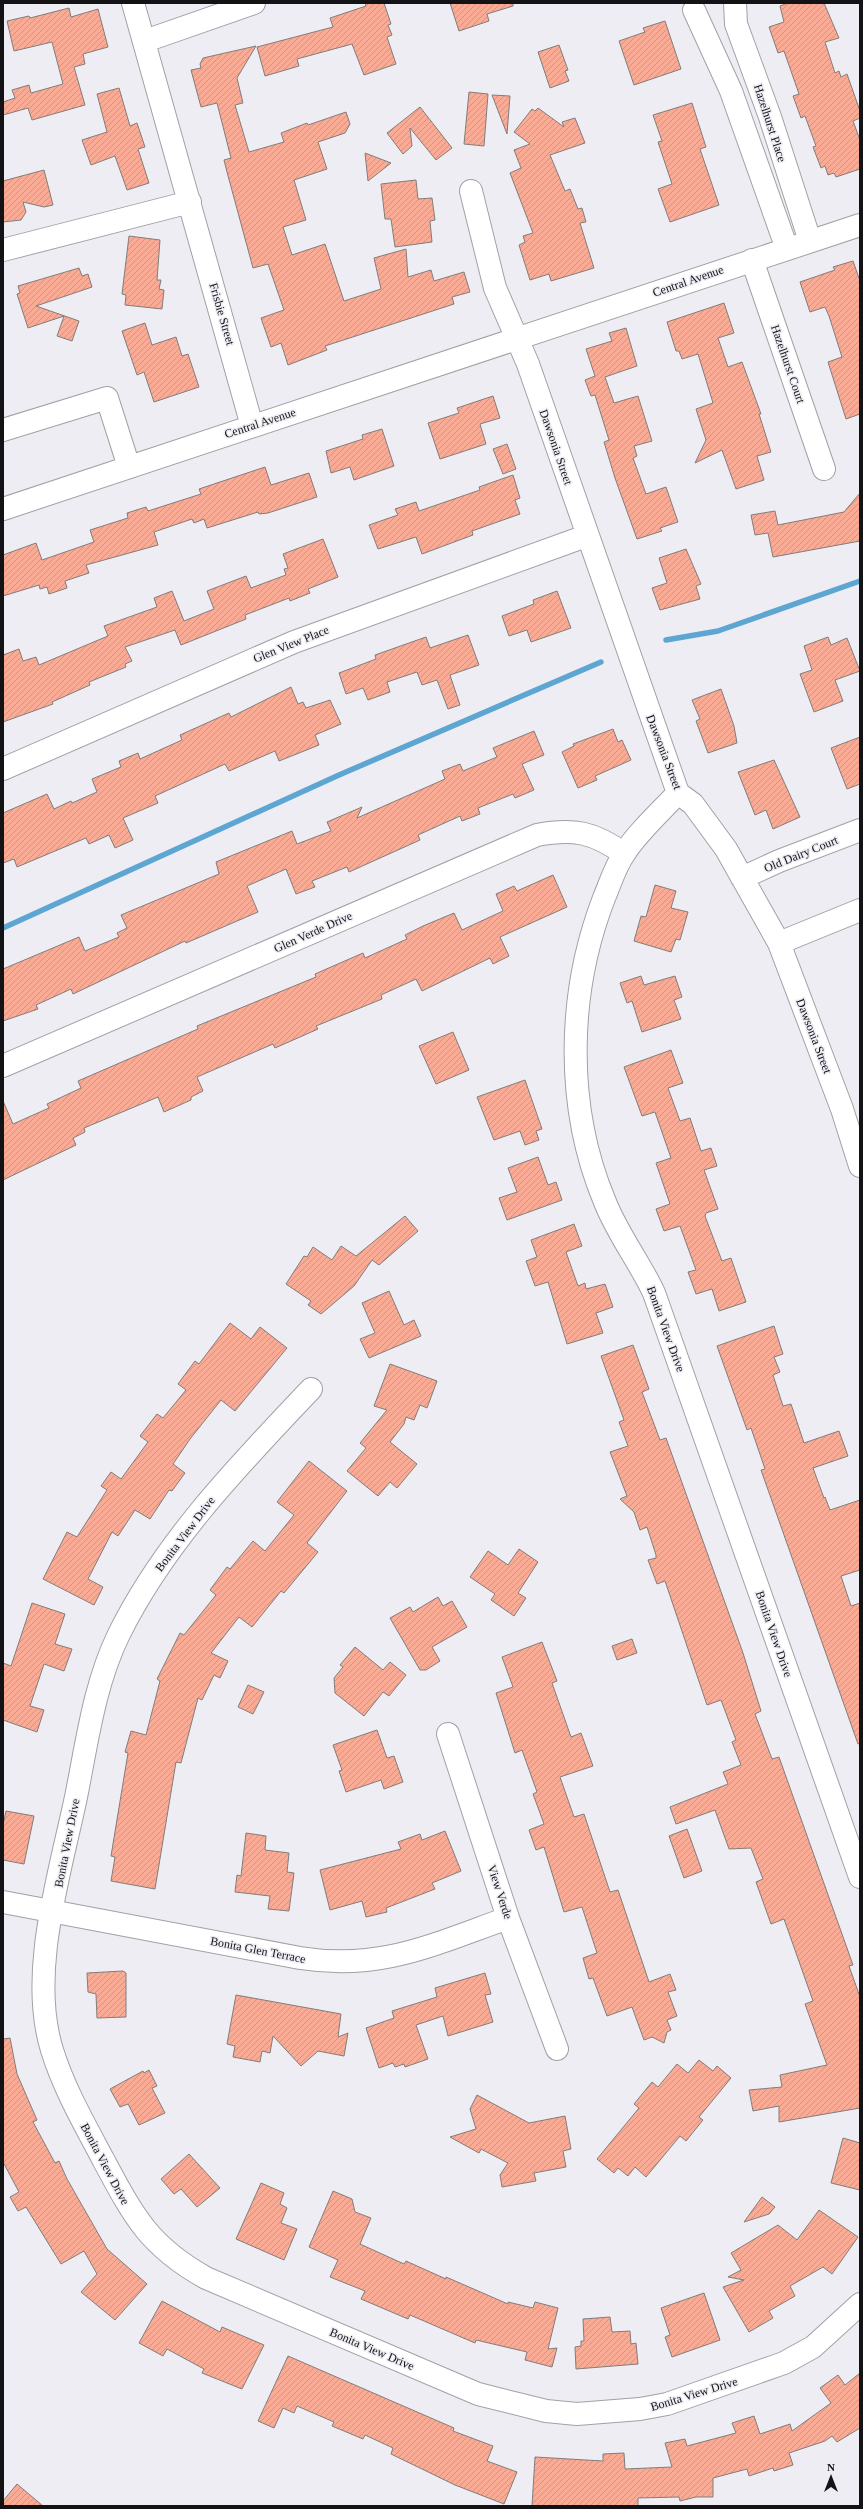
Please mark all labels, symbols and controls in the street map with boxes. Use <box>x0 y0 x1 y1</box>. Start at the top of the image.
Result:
street label: Hazelhurst Place <box>751 82 789 164</box>
street label: Central Avenue <box>651 262 725 300</box>
street label: Frisbie Street <box>206 281 238 347</box>
street label: Hazelhurst Court <box>768 323 808 406</box>
street label: Central Avenue <box>223 405 297 441</box>
street label: Dawsonia Street <box>537 407 576 487</box>
street label: Glen View Place <box>251 622 331 666</box>
street label: Dawsonia Street <box>643 713 685 792</box>
street label: Old Dairy Court <box>762 833 841 875</box>
street label: Glen Verde Drive <box>272 908 354 956</box>
street label: Dawsonia Street <box>793 997 835 1076</box>
street label: Bonita View Drive <box>644 1284 688 1374</box>
street label: Bonita View Drive <box>152 1494 218 1574</box>
street label: Bonita View Drive <box>753 1589 795 1679</box>
street label: Bonita View Drive <box>52 1797 82 1889</box>
street label: View Verde <box>485 1863 515 1921</box>
street label: Bonita Glen Terrace <box>209 1934 307 1966</box>
street label: Bonita View Drive <box>78 2121 132 2207</box>
street label: Bonita View Drive <box>328 2325 416 2373</box>
street label: Bonita View Drive <box>649 2374 739 2414</box>
north arrow <box>811 2457 851 2497</box>
text: N <box>827 2461 835 2473</box>

